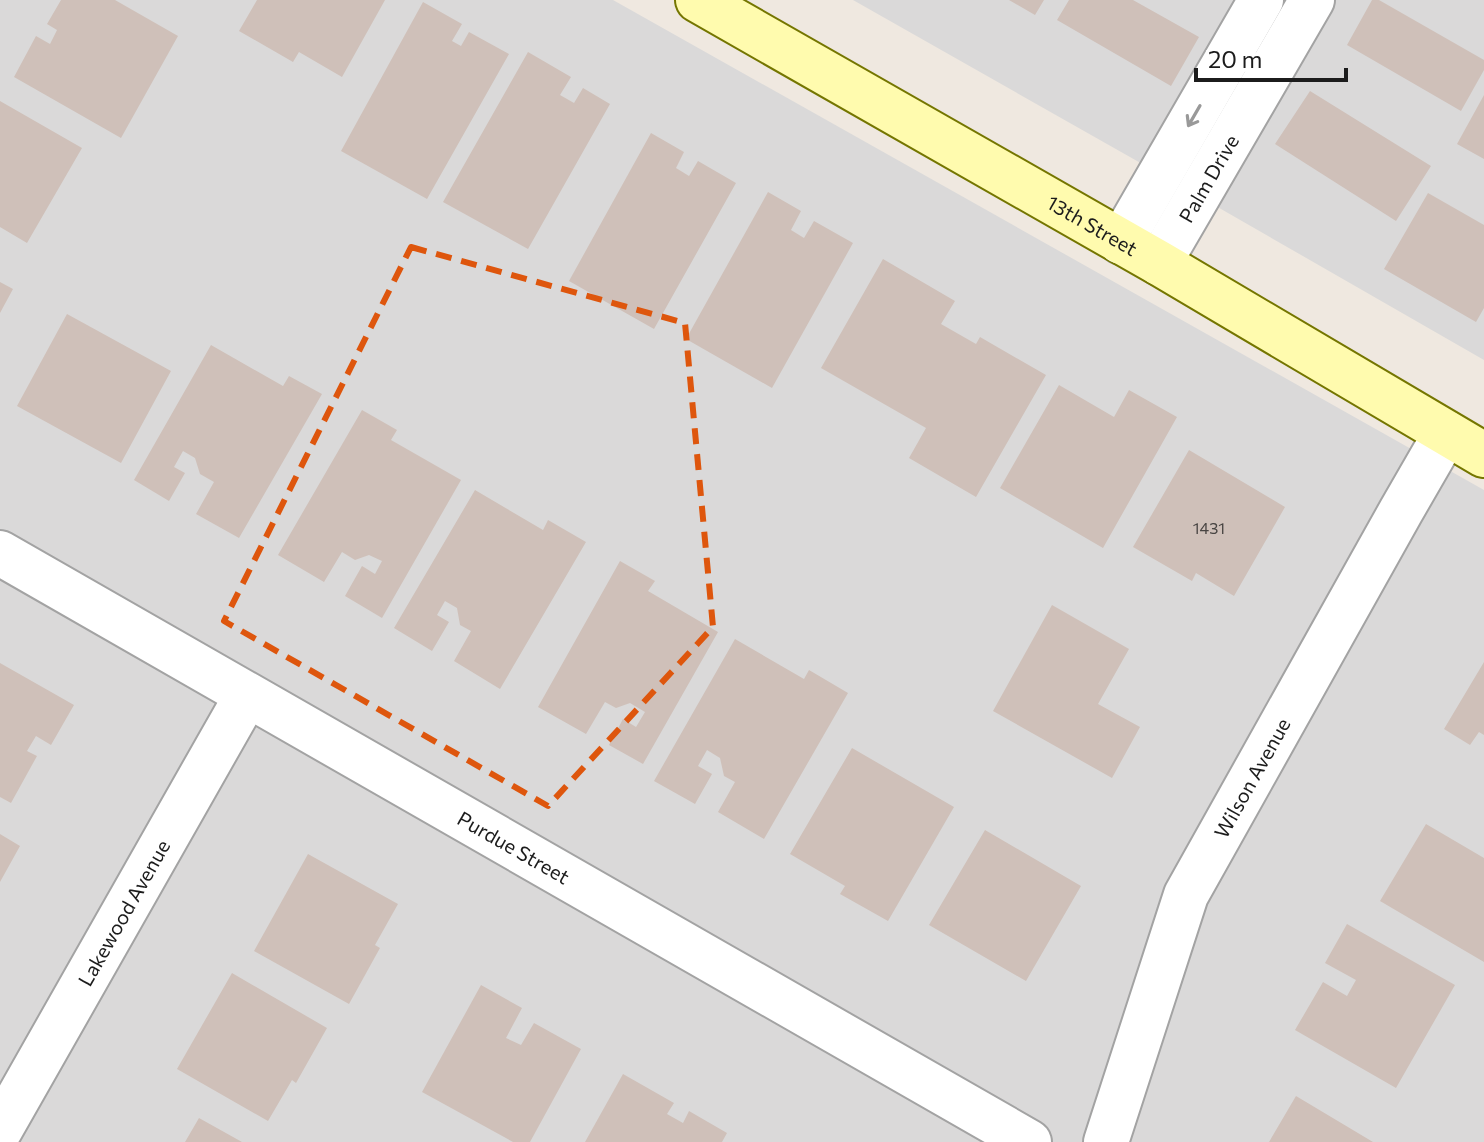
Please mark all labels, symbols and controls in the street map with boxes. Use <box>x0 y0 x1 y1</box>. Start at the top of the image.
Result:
scale bar <box>1196 32 1346 82</box>
text: 20 m <box>1208 44 1262 73</box>
one-way arrow <box>1186 104 1202 127</box>
street label: Palm Drive <box>1173 130 1243 227</box>
street label: 13th Street <box>1043 190 1142 260</box>
house number: 1431 <box>1193 518 1225 537</box>
street label: Wilson Avenue <box>1209 714 1295 842</box>
street label: Purdue Street <box>454 806 574 889</box>
street label: Lakewood Avenue <box>72 835 174 990</box>

